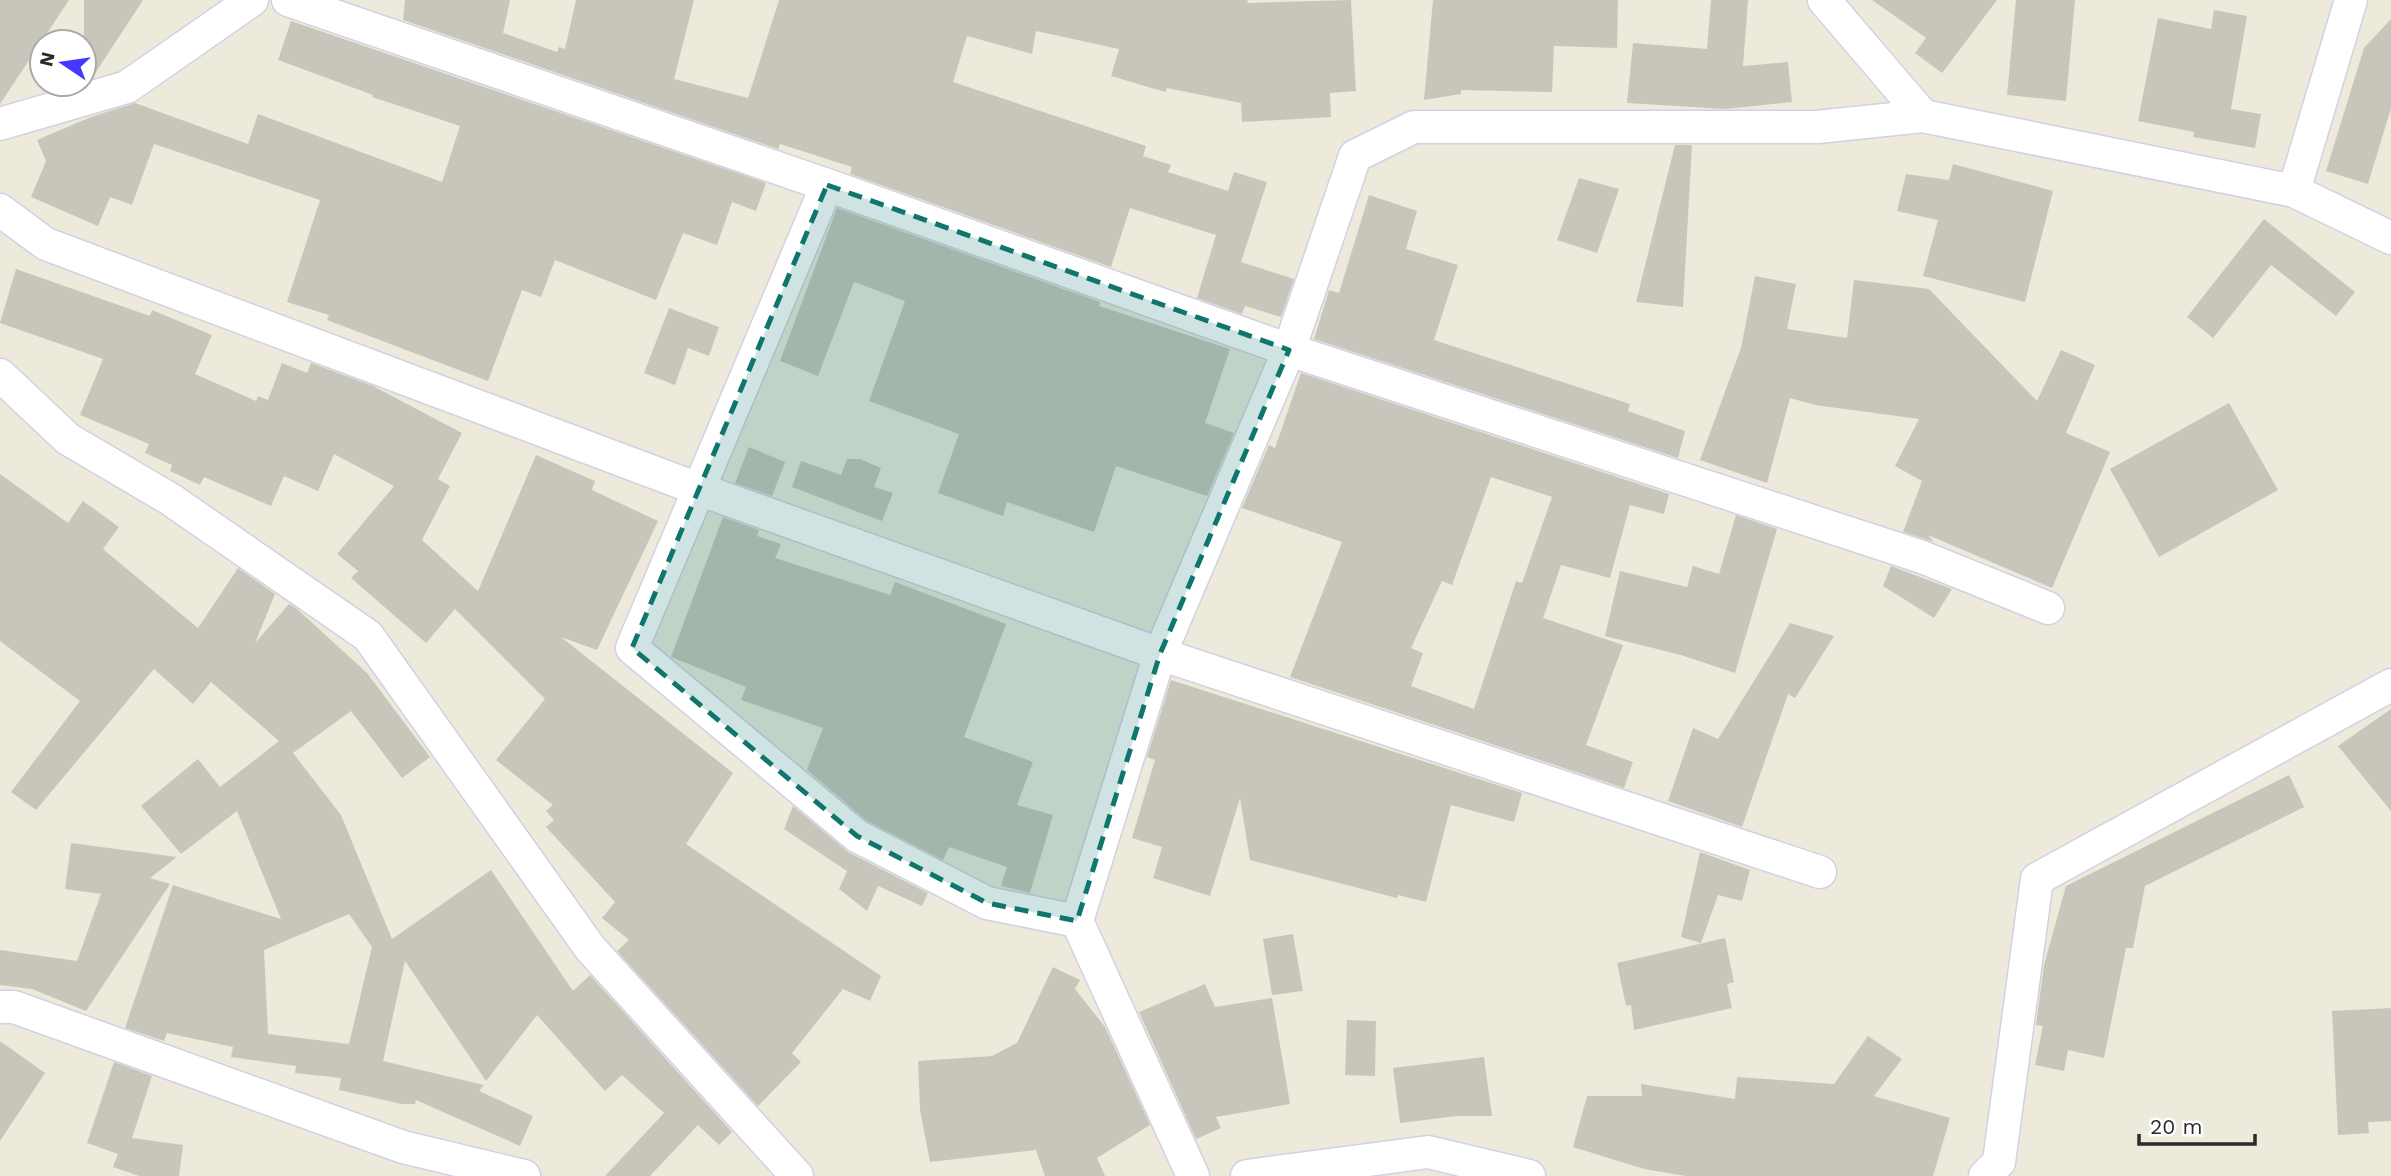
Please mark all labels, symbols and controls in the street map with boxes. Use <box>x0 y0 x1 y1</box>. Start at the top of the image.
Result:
north arrow <box>28 28 98 98</box>
text: N <box>34 50 60 69</box>
scale bar <box>2139 1102 2254 1146</box>
text: 20 m <box>2150 1114 2202 1139</box>

